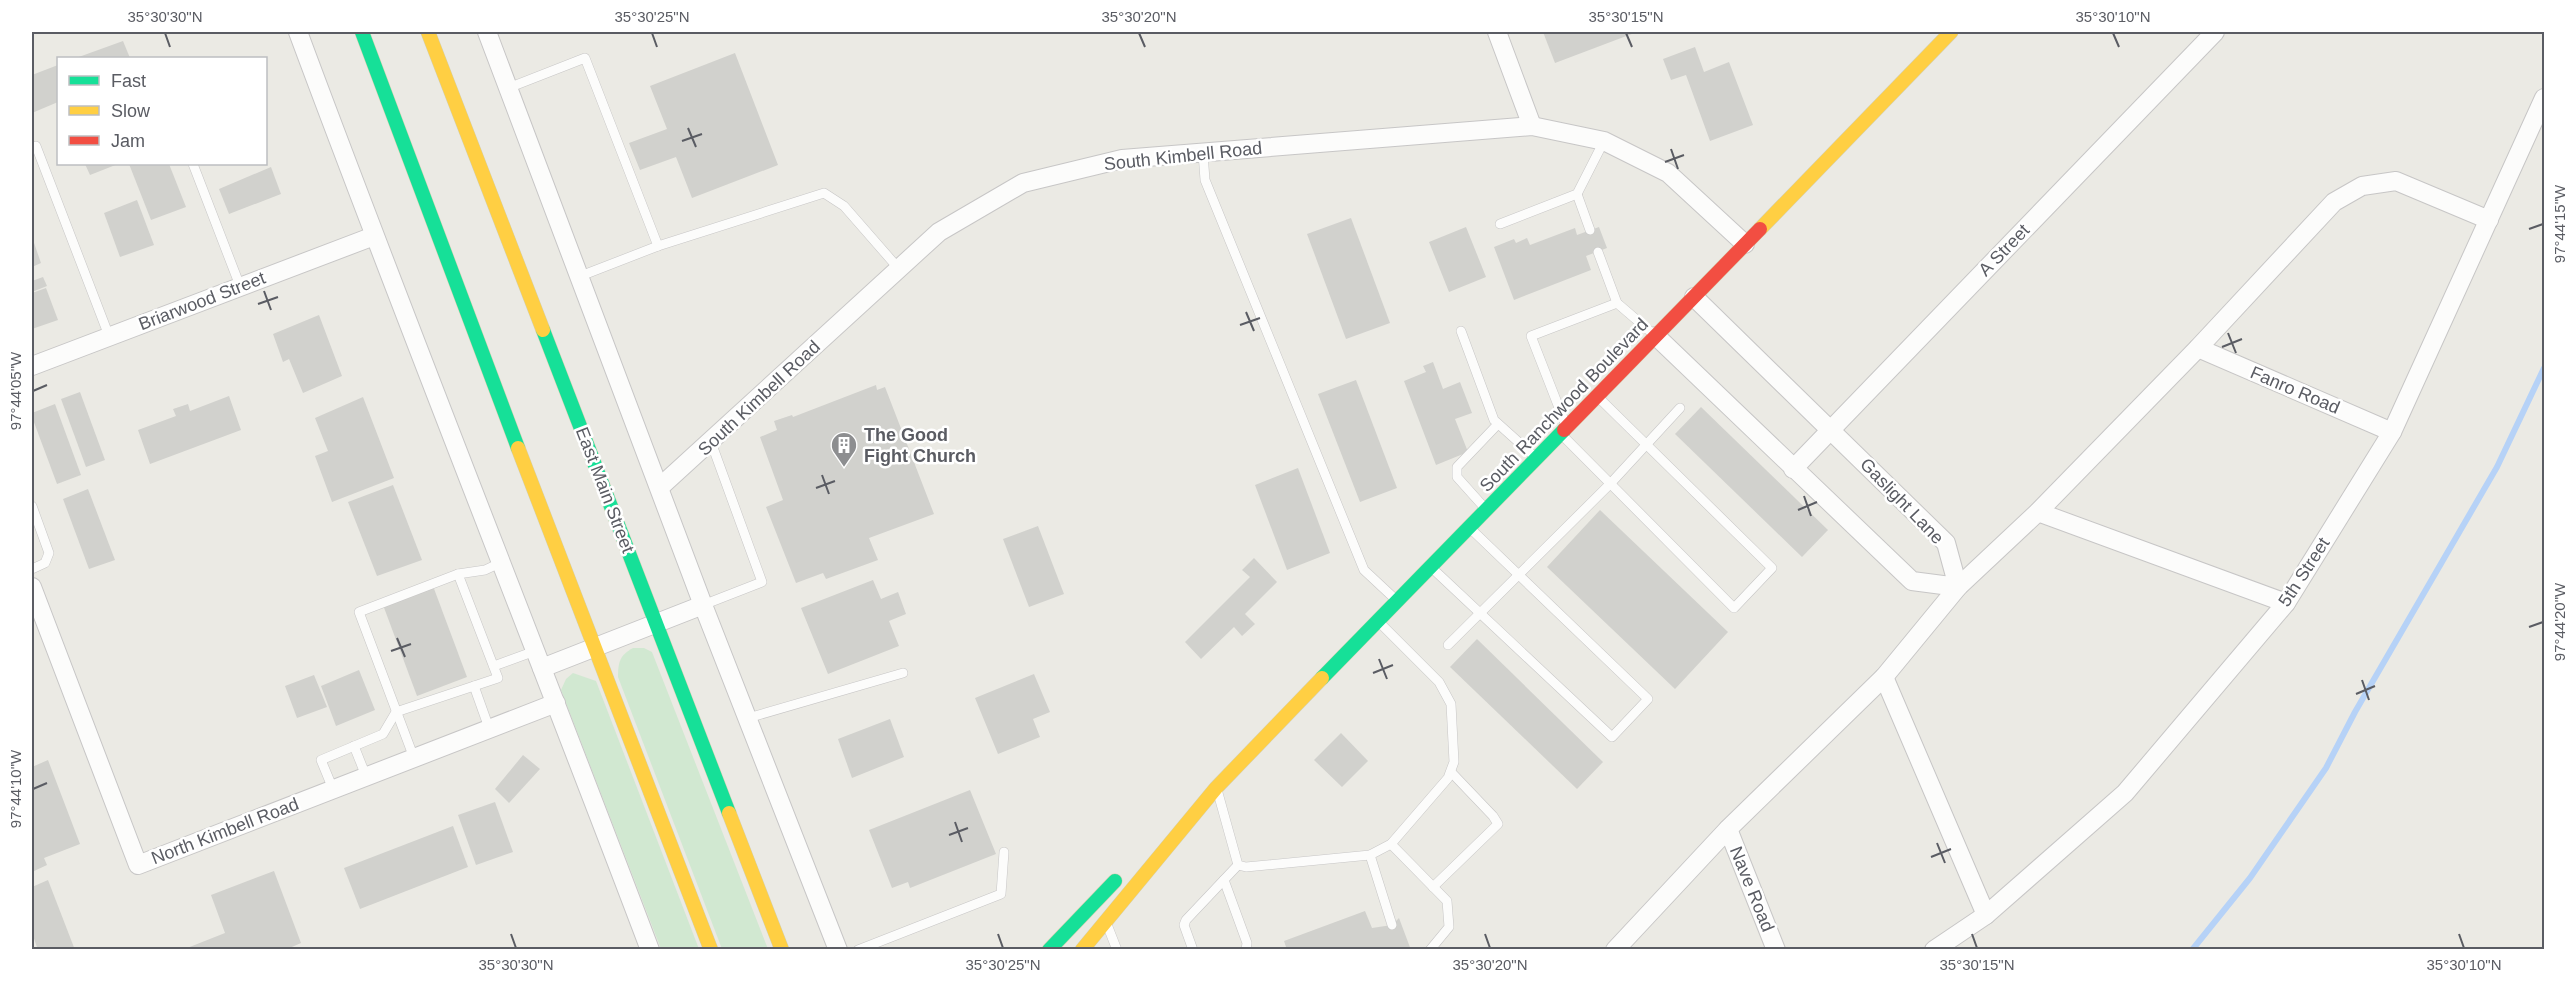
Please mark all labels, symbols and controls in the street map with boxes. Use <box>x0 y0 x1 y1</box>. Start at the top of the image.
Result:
text: 35°30'30"N <box>127 8 203 25</box>
text: 35°30'25"N <box>614 8 690 25</box>
text: 35°30'20"N <box>1101 8 1177 25</box>
text: 35°30'15"N <box>1588 8 1664 25</box>
text: 35°30'10"N <box>2075 8 2151 25</box>
legend <box>57 57 267 165</box>
text: Fast <box>111 71 146 91</box>
text: Slow <box>111 101 151 121</box>
text: Jam <box>111 131 145 151</box>
street label: South Kimbell Road <box>1103 138 1263 174</box>
text: 97°44'15"W <box>2551 184 2568 263</box>
street label: A Street <box>1975 220 2033 280</box>
street label: Briarwood Street <box>136 268 268 334</box>
street label: South Ranchwood Boulevard <box>1476 314 1652 496</box>
street label: South Kimbell Road <box>694 336 824 460</box>
text: 97°44'05"W <box>7 351 24 430</box>
street label: Fanro Road <box>2247 362 2343 418</box>
street label: East Main Street <box>572 424 638 556</box>
place label: The Good Fight Church <box>864 425 976 466</box>
building icon: The Good Fight Church <box>829 430 859 468</box>
street label: Gaslight Lane <box>1856 454 1948 548</box>
street label: 5th Street <box>2274 534 2334 610</box>
text: 97°44'20"W <box>2551 582 2568 661</box>
text: 97°44'10"W <box>7 749 24 828</box>
street label: North Kimbell Road <box>149 794 301 868</box>
street label: Nave Road <box>1726 844 1778 934</box>
text: 35°30'30"N <box>478 956 554 973</box>
text: 35°30'25"N <box>965 956 1041 973</box>
text: 35°30'20"N <box>1452 956 1528 973</box>
text: 35°30'15"N <box>1939 956 2015 973</box>
text: 35°30'10"N <box>2426 956 2502 973</box>

